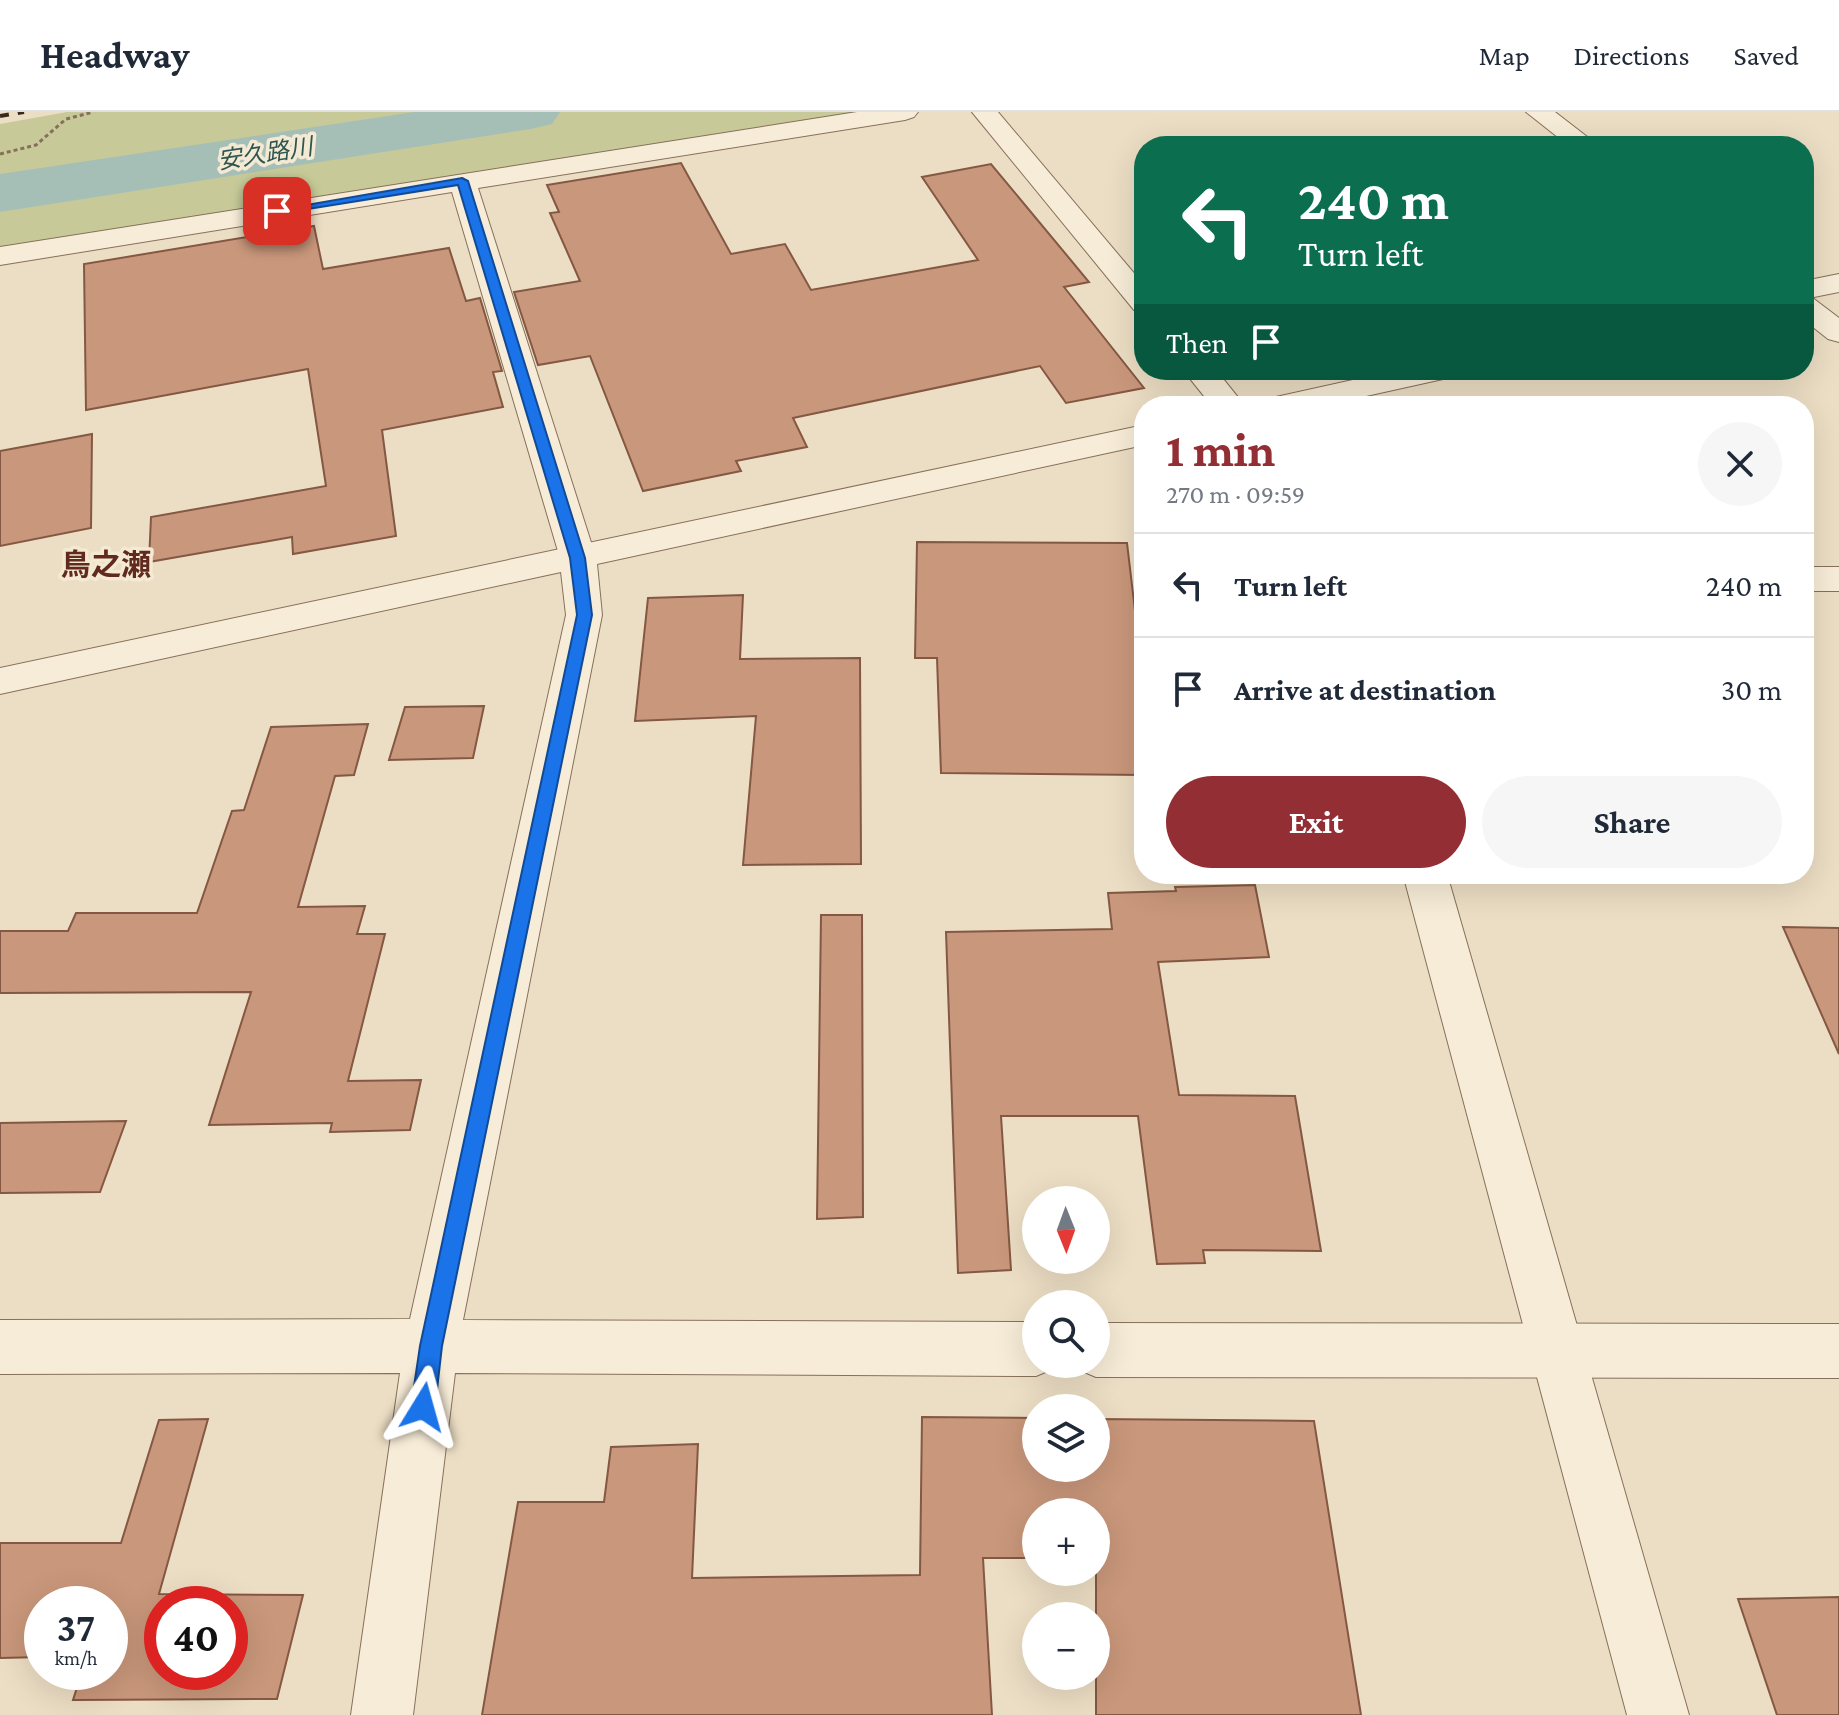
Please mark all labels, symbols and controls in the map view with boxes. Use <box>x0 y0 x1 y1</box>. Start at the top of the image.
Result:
text: Headway <box>40 34 190 76</box>
text: Map <box>1479 40 1530 71</box>
text: Directions <box>1574 40 1689 71</box>
text: Saved <box>1733 40 1799 71</box>
water label: 安久路川 <box>215 132 317 174</box>
icon: left <box>1166 168 1270 272</box>
text: 240 m <box>1298 169 1449 231</box>
pin <box>243 177 311 245</box>
icon: arrive <box>255 189 299 233</box>
text: Turn left <box>1298 234 1423 274</box>
icon: arrive <box>1244 320 1288 364</box>
text: Then <box>1166 326 1228 359</box>
button: close <box>1698 422 1782 506</box>
text: 1 min <box>1166 423 1275 476</box>
text: 270 m · 09:59 <box>1166 480 1305 509</box>
district label: 鳥之瀬 <box>61 548 151 581</box>
icon: left <box>1166 563 1210 607</box>
text: Turn left <box>1234 569 1347 602</box>
text: 240 m <box>1706 569 1782 602</box>
icon: arrive <box>1166 667 1210 711</box>
text: Arrive at destination <box>1234 673 1496 706</box>
text: 30 m <box>1721 673 1782 706</box>
button: Exit <box>1166 776 1466 868</box>
button: Share <box>1482 776 1782 868</box>
north arrow <box>1022 1186 1110 1274</box>
map controls <box>1022 1186 1110 1690</box>
button: search <box>1022 1290 1110 1378</box>
position arrow <box>381 1365 465 1449</box>
button: layers <box>1022 1394 1110 1482</box>
button: + <box>1022 1498 1110 1586</box>
speed limit sign: 40 <box>144 1586 248 1690</box>
button: − <box>1022 1602 1110 1690</box>
text: 37 <box>57 1605 95 1650</box>
text: km/h <box>54 1647 98 1669</box>

